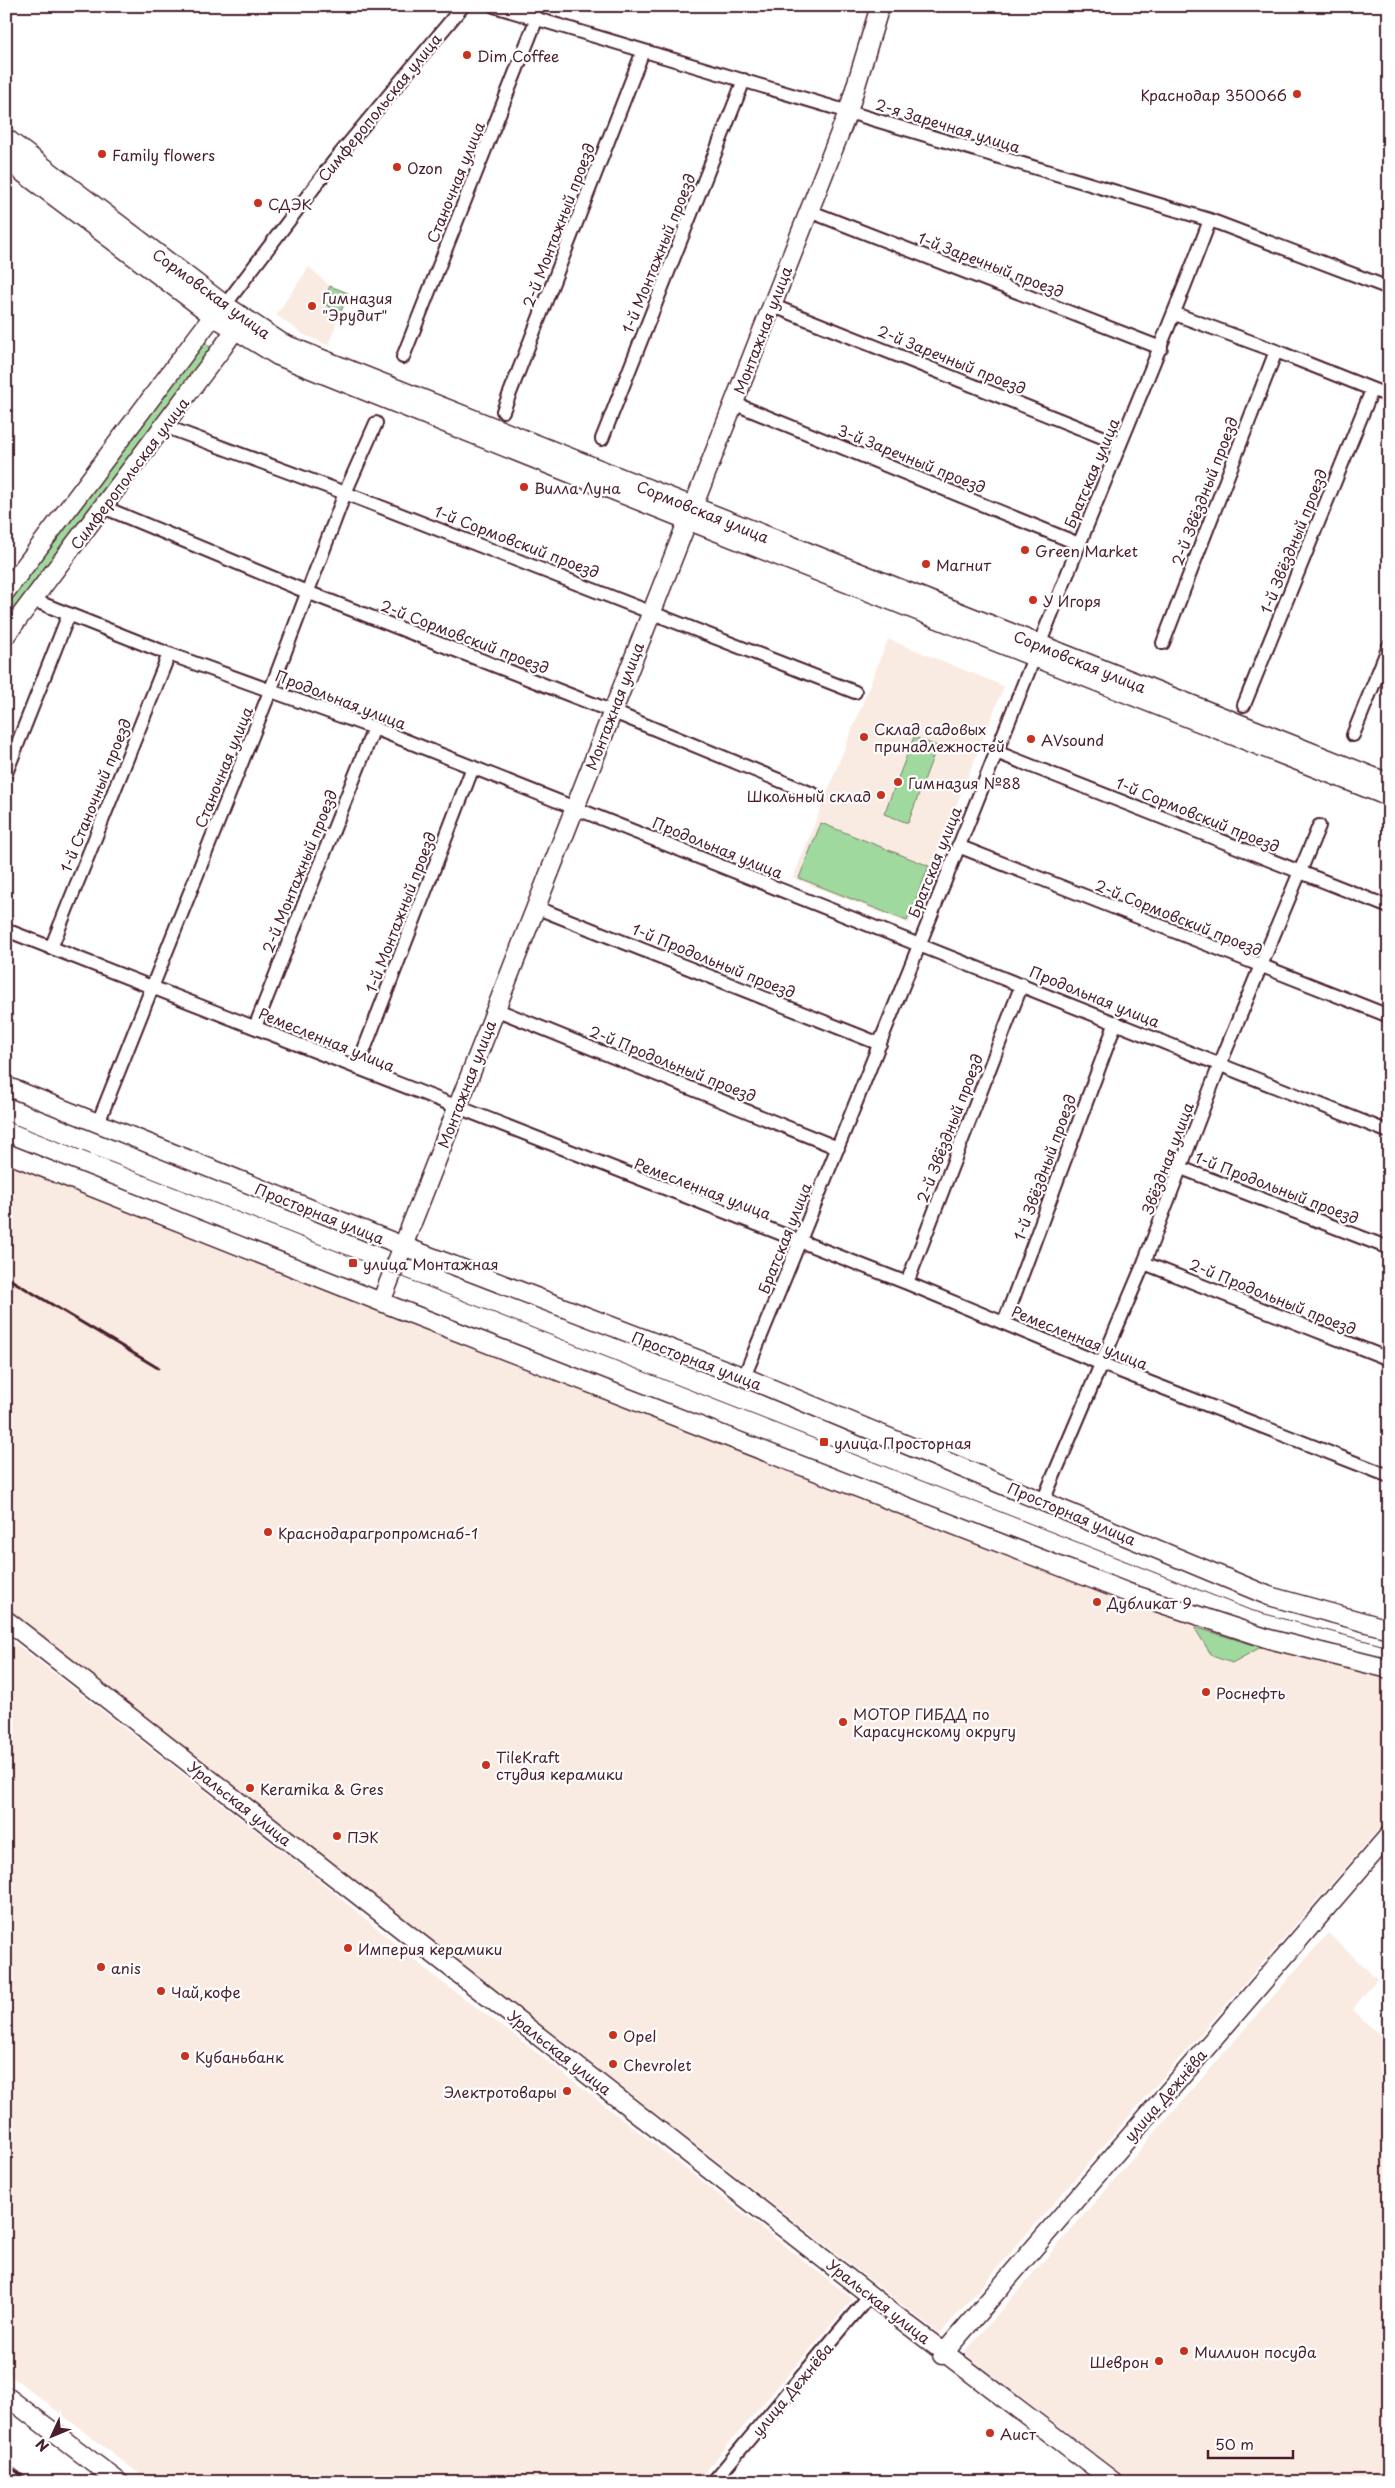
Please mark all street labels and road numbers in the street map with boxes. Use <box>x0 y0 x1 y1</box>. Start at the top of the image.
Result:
street label: Симферопольская улица <box>312 27 447 186</box>
street label: 2-я Заречная улица <box>873 92 1024 158</box>
street label: Станочная улица <box>420 117 490 246</box>
street label: 2-й Монтажный проезд <box>516 139 600 311</box>
street label: 1-й Монтажный проезд <box>615 170 701 336</box>
street label: 1-й Заречный проезд <box>915 226 1067 302</box>
street label: Сормовская улица <box>148 242 276 344</box>
street label: Монтажная улица <box>727 262 797 397</box>
street label: 2-й Заречный проезд <box>874 319 1030 399</box>
street label: Симферопольская улица <box>64 392 194 554</box>
street label: 2-й Звёздный проезд <box>1165 413 1243 569</box>
street label: Братская улица <box>1057 414 1125 532</box>
street label: 3-й Заречный проезд <box>835 418 989 498</box>
street label: 1-й Звёздный проезд <box>1253 465 1333 617</box>
street label: Сормовская улица <box>633 474 773 548</box>
street label: 1-й Сормовский проезд <box>431 499 603 583</box>
street label: 2-й Сормовский проезд <box>377 593 553 679</box>
street label: Сормовская улица <box>1010 624 1150 698</box>
street label: Монтажная улица <box>579 638 649 773</box>
street label: Продольная улица <box>272 663 410 735</box>
street label: Станочная улица <box>188 702 258 831</box>
street label: 1-й Станочный проезд <box>54 715 136 875</box>
street label: 1-й Сормовский проезд <box>1113 771 1283 857</box>
street label: 2-й Монтажный проезд <box>256 786 342 956</box>
street label: Братская улица <box>901 802 967 921</box>
street label: Продольная улица <box>649 810 787 884</box>
street label: 1-й Монтажный проезд <box>359 828 441 996</box>
street label: 2-й Сормовский проезд <box>1092 873 1266 961</box>
street label: 1-й Продольный проезд <box>629 917 799 1003</box>
street label: Продольная улица <box>1026 959 1164 1033</box>
street label: Ремесленная улица <box>255 1001 399 1077</box>
street label: Монтажная улица <box>431 1016 501 1151</box>
street label: 2-й Продольный проезд <box>586 1019 760 1107</box>
street label: 2-й Звёздный проезд <box>910 1050 988 1206</box>
street label: 1-й Звёздный проезд <box>1007 1091 1081 1243</box>
street label: Звёздная улица <box>1135 1098 1199 1217</box>
street label: 1-й Продольный проезд <box>1192 1145 1362 1229</box>
street label: Ремесленная улица <box>631 1151 775 1225</box>
street label: Просторная улица <box>252 1177 389 1250</box>
street label: Братская улица <box>751 1178 817 1297</box>
street label: 2-й Продольный проезд <box>1186 1252 1360 1340</box>
street label: Ремесленная улица <box>1008 1299 1152 1375</box>
street label: Просторная улица <box>629 1325 766 1396</box>
street label: Просторная улица <box>1004 1476 1140 1551</box>
street label: Уральская улица <box>183 1755 297 1851</box>
street label: Уральская улица <box>503 2004 617 2100</box>
street label: улица Дежнёва <box>1118 2043 1212 2146</box>
street label: Уральская улица <box>822 2253 936 2349</box>
street label: улица Дежнёва <box>746 2337 839 2441</box>

